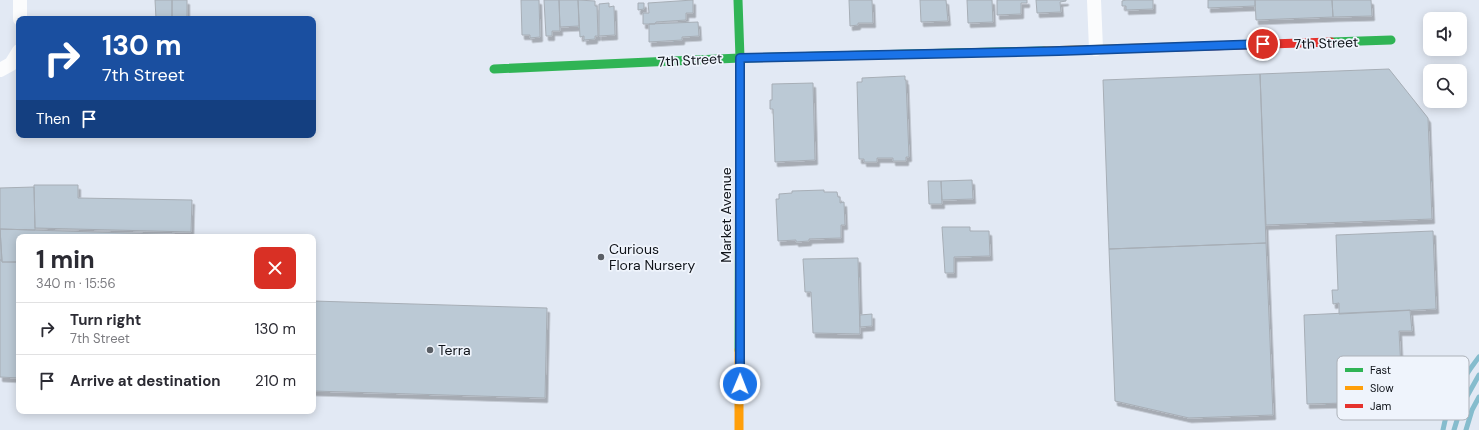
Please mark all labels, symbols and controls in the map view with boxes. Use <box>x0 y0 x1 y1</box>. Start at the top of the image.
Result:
map controls <box>1423 12 1467 108</box>
button: sound <box>1423 12 1467 56</box>
text: 130 m <box>102 27 182 64</box>
pin <box>1246 27 1280 61</box>
icon: right <box>36 32 88 84</box>
icon: arrive <box>1252 33 1274 55</box>
street label: 7th Street <box>1293 33 1359 53</box>
street label: 7th Street <box>657 49 723 71</box>
text: 7th Street <box>102 63 185 87</box>
button: search <box>1423 64 1467 108</box>
icon: arrive <box>78 108 100 130</box>
text: Then <box>36 109 70 129</box>
street label: Market Avenue <box>717 167 735 263</box>
place label: Curious Flora Nursery <box>609 240 695 274</box>
text: 1 min <box>36 244 95 275</box>
button: close <box>254 247 296 289</box>
marker: Curious Flora Nursery <box>596 252 606 262</box>
text: 340 m · 15:56 <box>36 275 116 292</box>
text: Turn right <box>70 310 141 330</box>
icon: right <box>36 318 58 340</box>
text: 130 m <box>255 319 296 339</box>
text: 7th Street <box>70 330 130 347</box>
place label: Terra <box>438 341 471 359</box>
marker: Terra <box>425 345 435 355</box>
legend <box>1337 356 1469 420</box>
position arrow <box>719 363 761 405</box>
text: Fast <box>1370 363 1391 377</box>
icon: arrive <box>36 370 58 392</box>
text: Arrive at destination <box>70 371 221 391</box>
text: 210 m <box>255 371 296 391</box>
text: Slow <box>1370 381 1394 395</box>
text: Jam <box>1370 399 1391 413</box>

